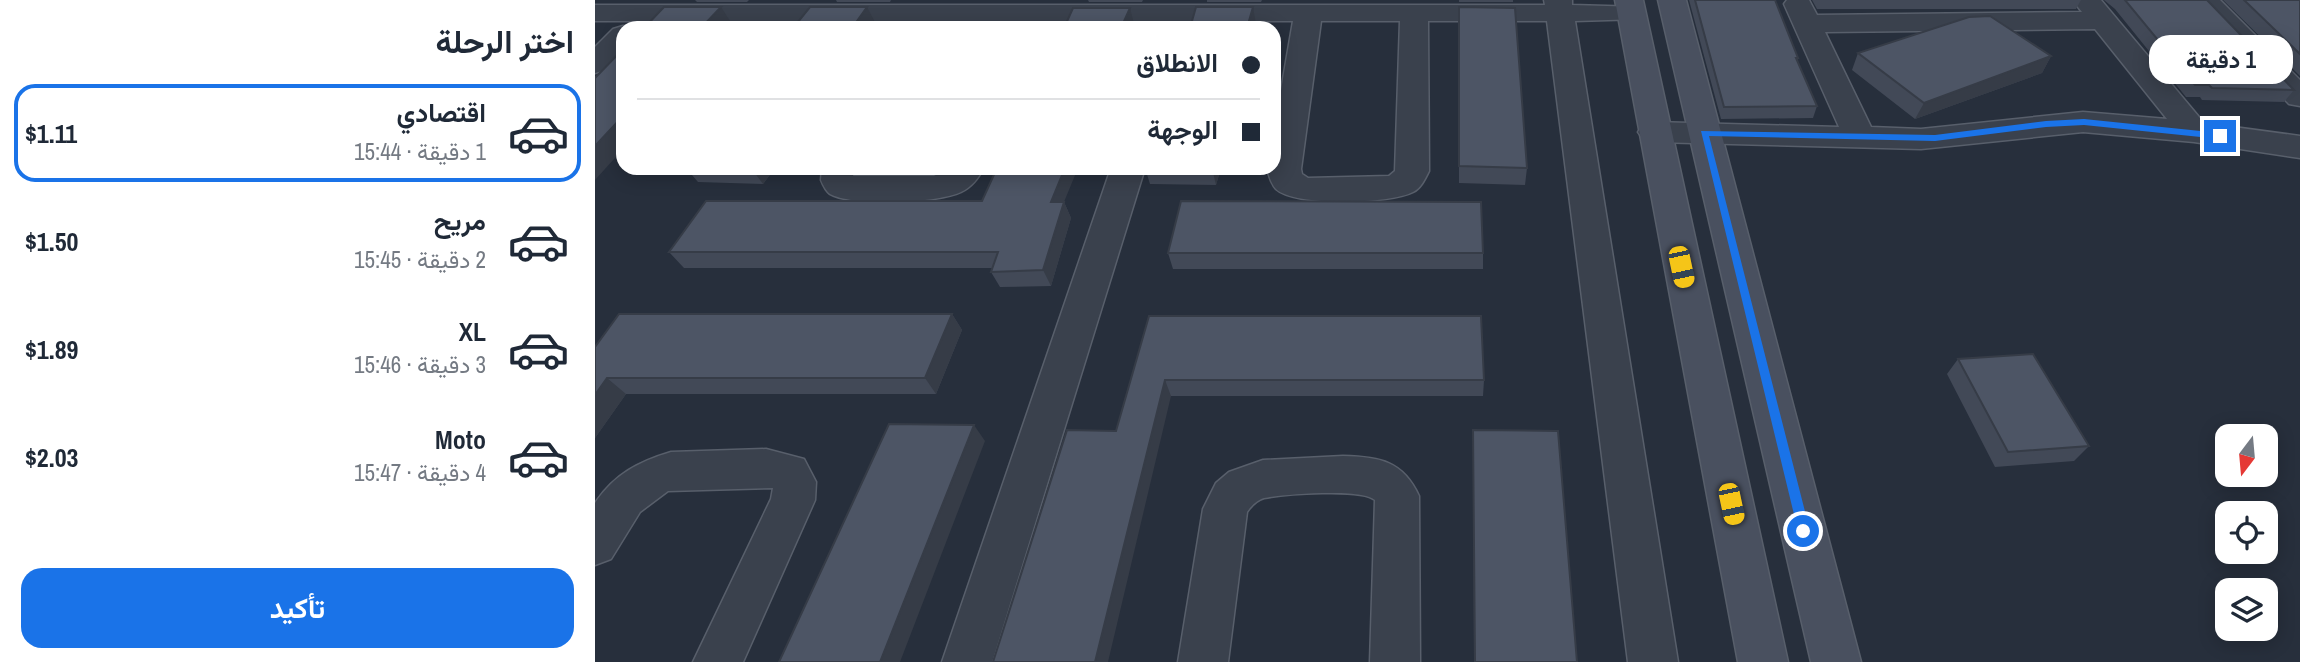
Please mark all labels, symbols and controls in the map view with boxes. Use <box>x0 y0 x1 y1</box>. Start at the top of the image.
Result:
text: اختر الرحلة <box>435 20 574 63</box>
callout: 1 دقيقة <box>2148 34 2292 83</box>
text: 1 دقيقة <box>2186 44 2256 75</box>
text: الانطلاق <box>1136 45 1218 80</box>
text: اقتصادي <box>397 95 486 130</box>
icon: car <box>507 102 570 165</box>
text: الوجهة <box>1147 112 1218 147</box>
text: $1.11 <box>25 116 77 151</box>
route end <box>2204 120 2236 152</box>
text: 1 دقيقة · 15:44 <box>354 136 486 167</box>
text: مريح <box>434 203 486 238</box>
icon: car <box>507 210 570 273</box>
text: $1.50 <box>25 224 78 259</box>
text: 2 دقيقة · 15:45 <box>354 244 486 275</box>
car <box>1667 244 1696 290</box>
text: XL <box>459 314 486 349</box>
icon: car <box>507 318 570 381</box>
text: $1.89 <box>25 332 78 367</box>
text: 3 دقيقة · 15:46 <box>354 349 486 380</box>
text: Moto <box>435 422 486 457</box>
north arrow <box>2215 424 2279 486</box>
map controls <box>2215 424 2278 641</box>
icon: car <box>507 426 570 489</box>
text: $2.03 <box>25 440 78 475</box>
text: 4 دقيقة · 15:47 <box>354 457 486 488</box>
car <box>1717 481 1746 527</box>
button: locate <box>2215 501 2278 564</box>
route start <box>1787 515 1819 547</box>
button: تأكيد <box>21 568 574 648</box>
button: layers <box>2215 578 2278 641</box>

